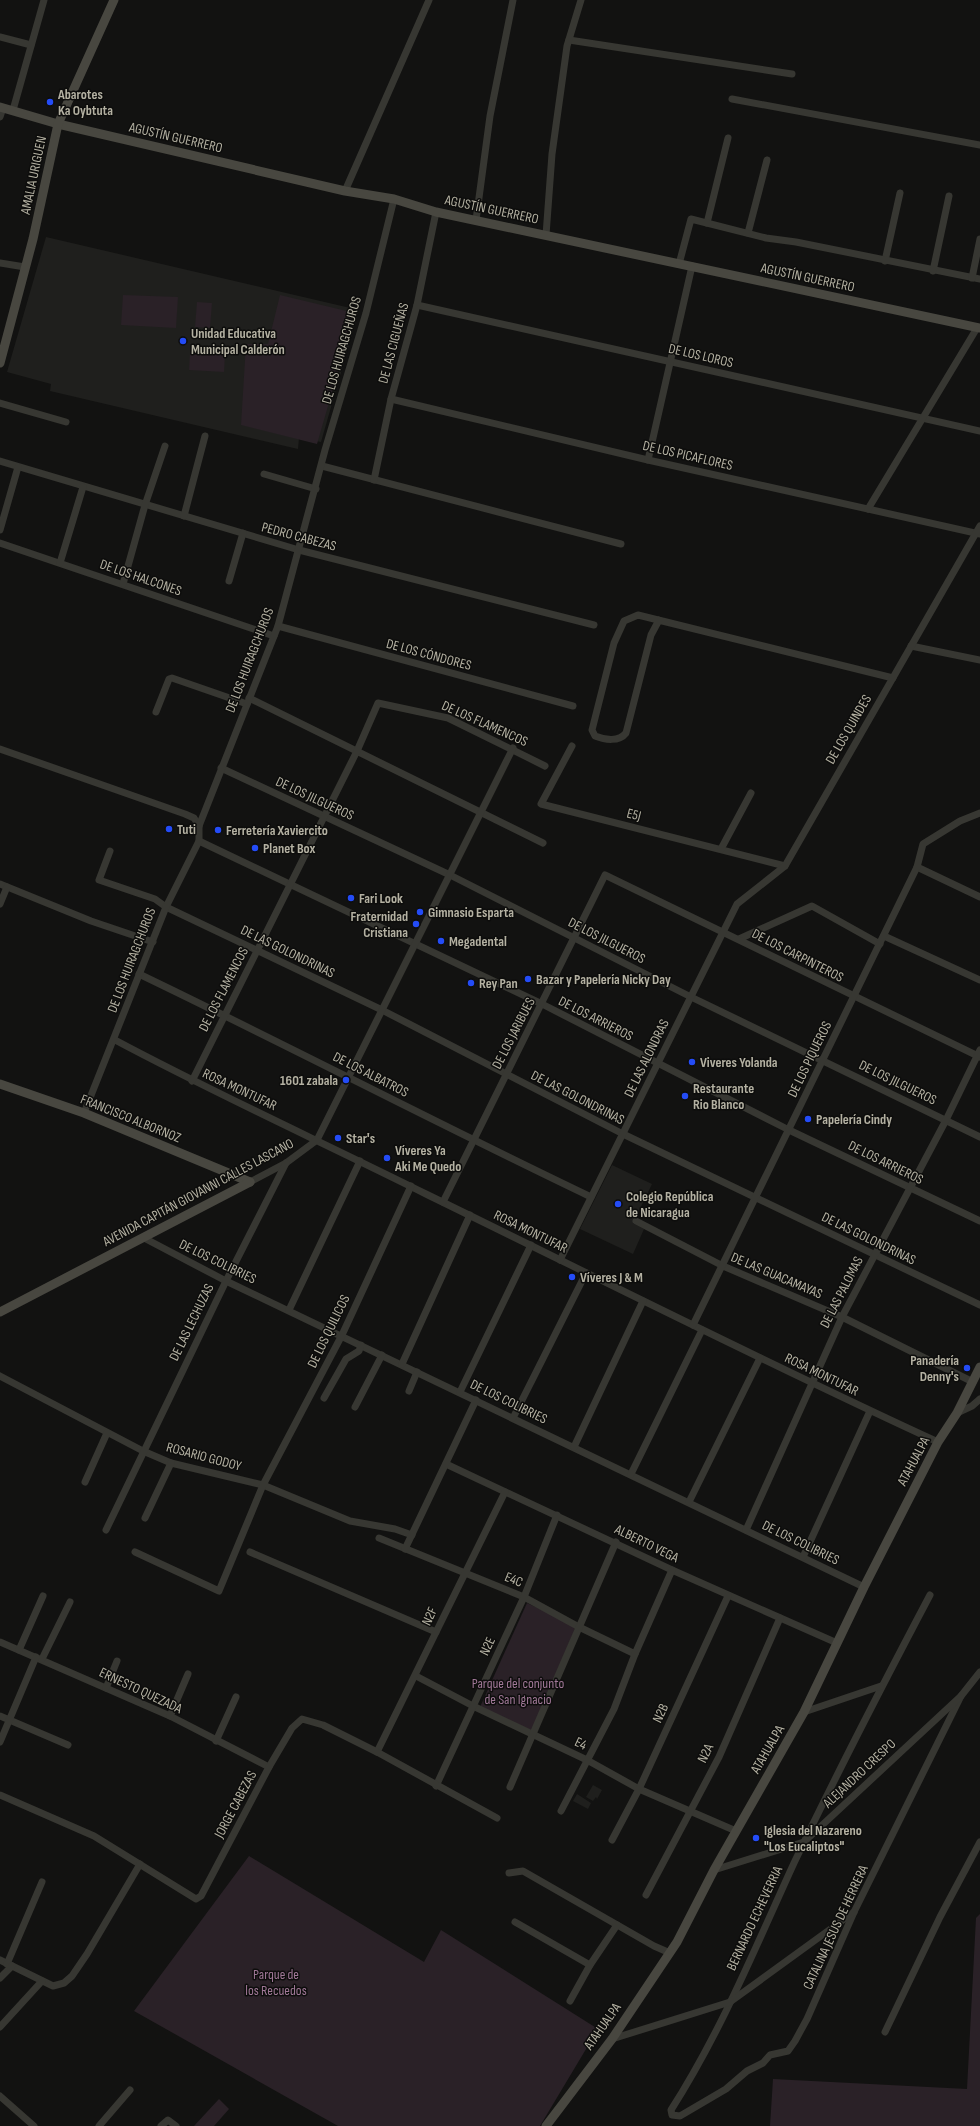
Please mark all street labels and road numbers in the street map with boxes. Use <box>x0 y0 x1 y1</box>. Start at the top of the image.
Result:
street label: AGUSTÍN GUERRERO <box>127 118 224 157</box>
street label: AMALIA URIGUEN <box>17 134 50 217</box>
street label: AGUSTÍN GUERRERO <box>443 191 540 228</box>
street label: AGUSTÍN GUERRERO <box>759 259 856 296</box>
street label: DE LOS HUIRAGCHUROS <box>318 294 365 406</box>
street label: DE LAS CIGUEÑAS <box>375 301 412 385</box>
street label: DE LOS LOROS <box>667 340 735 371</box>
street label: DE LOS PICAFLORES <box>641 437 735 474</box>
street label: PEDRO CABEZAS <box>260 518 338 555</box>
street label: DE LOS HALCONES <box>98 556 184 599</box>
street label: DE LOS HUIRAGCHUROS <box>222 605 277 715</box>
street label: DE LOS CÓNDORES <box>384 635 473 674</box>
street label: DE LOS QUINDES <box>822 692 875 767</box>
street label: DE LOS FLAMENCOS <box>439 697 530 750</box>
street label: DE LOS JILGUEROS <box>273 773 357 824</box>
street label: E5J <box>625 805 643 824</box>
street label: DE LOS HUIRAGCHUROS <box>104 905 159 1015</box>
street label: DE LOS JILGUEROS <box>565 914 648 967</box>
street label: DE LAS GOLONDRINAS <box>238 921 338 982</box>
street label: DE LOS CARPINTEROS <box>749 925 846 986</box>
street label: DE LOS FLAMENCOS <box>195 944 252 1034</box>
street label: DE LOS ARRIEROS <box>556 992 636 1045</box>
street label: DE LOS JARIBUES <box>488 995 539 1072</box>
street label: DE LAS ALONDRAS <box>620 1016 673 1100</box>
street label: DE LOS PIQUEROS <box>784 1018 835 1100</box>
street label: DE LOS ALBATROS <box>330 1048 411 1101</box>
street label: DE LOS JILGUEROS <box>856 1056 939 1109</box>
street label: ROSA MONTUFAR <box>200 1065 280 1114</box>
street label: DE LAS GOLONDRINAS <box>528 1067 627 1128</box>
street label: FRANCISCO ALBORNOZ <box>78 1091 184 1146</box>
street label: AVENIDA CAPITÁN GIOVANNI CALLES LASCANO <box>99 1135 297 1251</box>
street label: DE LOS ARRIEROS <box>845 1137 926 1188</box>
street label: ROSA MONTUFAR <box>491 1206 571 1257</box>
street label: DE LAS GOLONDRINAS <box>819 1208 919 1269</box>
street label: DE LOS COLIBRIES <box>176 1235 259 1287</box>
street label: DE LAS GUACAMAYAS <box>728 1249 825 1302</box>
street label: DE LAS PALOMAS <box>816 1254 867 1331</box>
street label: DE LAS LECHUZAS <box>165 1281 217 1364</box>
street label: DE LOS QUILICOS <box>303 1292 353 1370</box>
street label: ROSA MONTUFAR <box>782 1349 862 1400</box>
street label: DE LOS COLIBRIES <box>467 1375 550 1427</box>
street label: ATAHUALPA <box>893 1433 934 1490</box>
street label: ROSARIO GODOY <box>165 1438 243 1475</box>
street label: DE LOS COLIBRIES <box>759 1516 842 1568</box>
street label: ALBERTO VEGA <box>611 1520 682 1567</box>
street label: E4C <box>502 1568 526 1591</box>
street label: N2F <box>418 1604 441 1628</box>
street label: N2E <box>476 1634 499 1658</box>
street label: ERNESTO QUEZADA <box>97 1664 186 1718</box>
street label: N2B <box>649 1701 672 1725</box>
street label: ATAHUALPA <box>746 1721 789 1777</box>
street label: E4 <box>572 1733 590 1754</box>
street label: ALEJANDRO CRESPO <box>819 1735 899 1812</box>
street label: N2A <box>694 1740 718 1765</box>
street label: JORGE CABEZAS <box>210 1768 260 1842</box>
street label: CATALINA JESUS DE HERRERA <box>799 1861 872 1992</box>
street label: BERNARDO ECHEVERRIA <box>723 1862 786 1973</box>
street label: ATAHUALPA <box>580 1999 625 2054</box>

